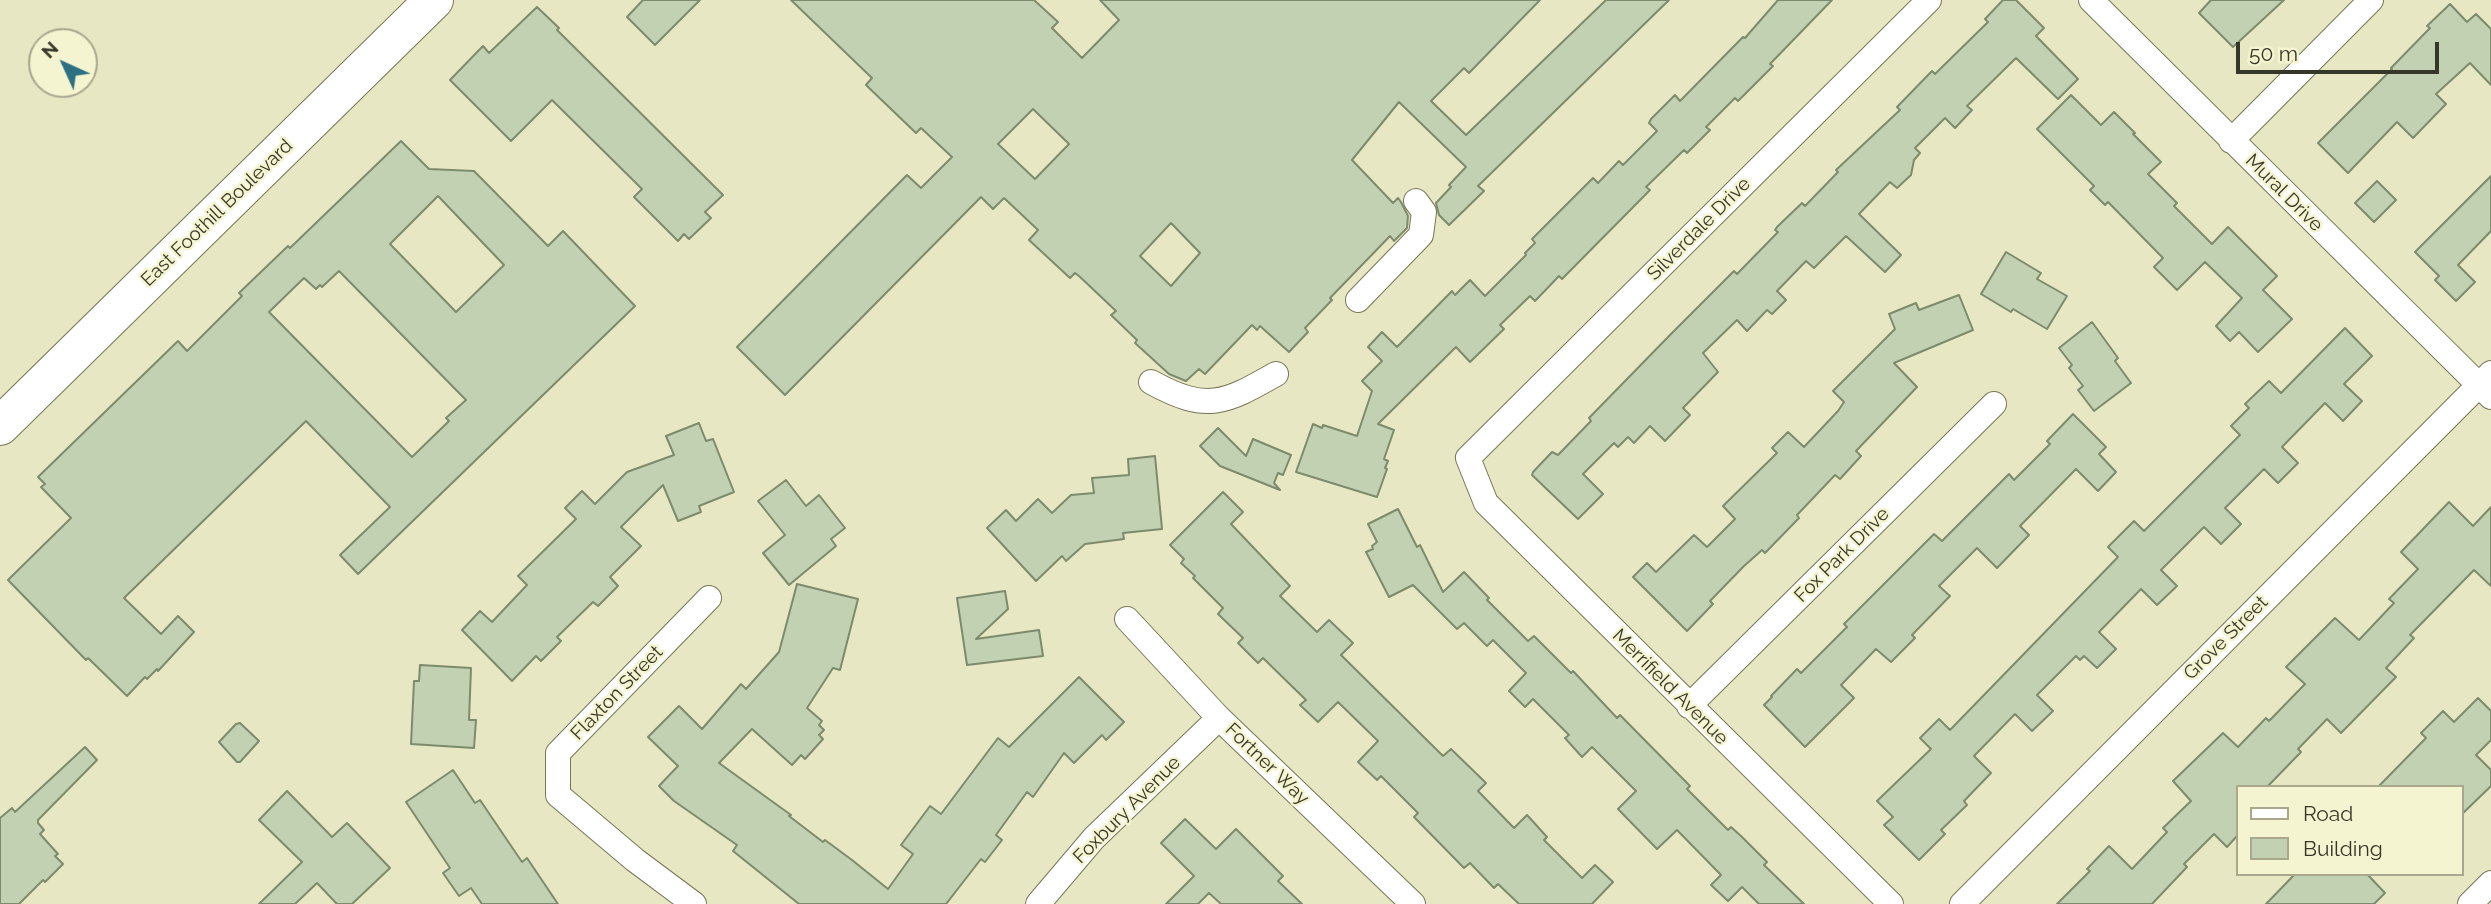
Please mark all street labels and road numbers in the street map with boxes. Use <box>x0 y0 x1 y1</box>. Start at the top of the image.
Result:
street label: East Foothill Boulevard <box>136 135 298 291</box>
street label: Mural Drive <box>2240 149 2328 237</box>
street label: Silverdale Drive <box>1643 173 1755 285</box>
street label: Fox Park Drive <box>1790 503 1894 607</box>
street label: Grove Street <box>2179 591 2273 685</box>
street label: Merrifield Avenue <box>1607 624 1733 750</box>
street label: Flaxton Street <box>566 641 668 745</box>
street label: Fortner Way <box>1220 718 1314 810</box>
street label: Foxbury Avenue <box>1069 752 1185 868</box>

